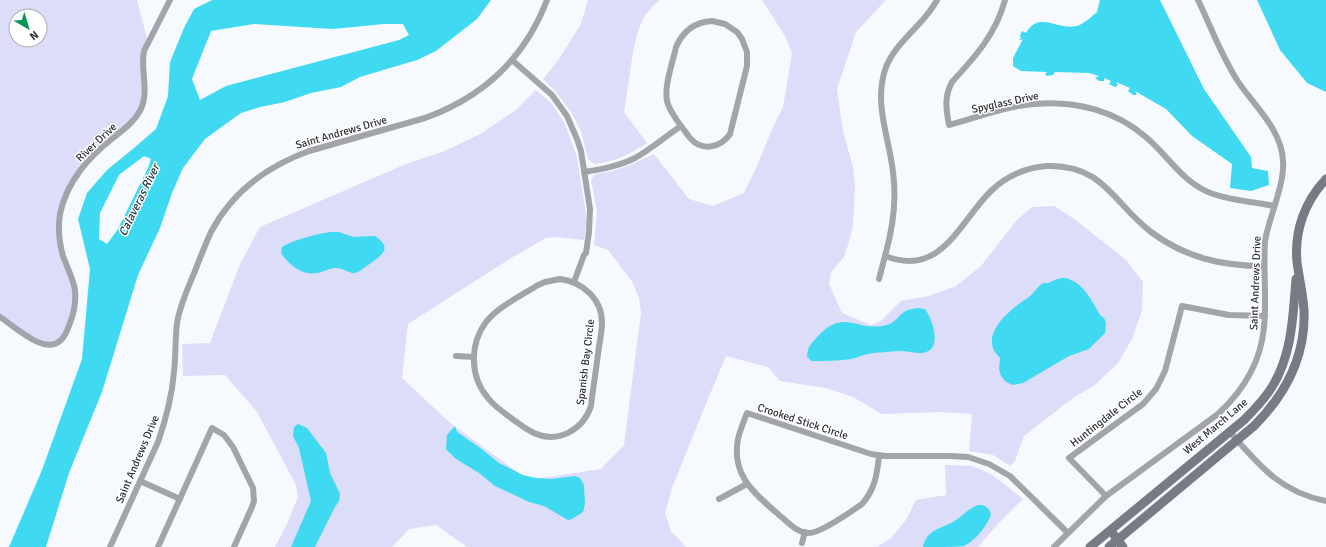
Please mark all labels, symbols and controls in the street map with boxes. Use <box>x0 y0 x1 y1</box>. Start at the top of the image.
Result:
north arrow <box>8 8 48 48</box>
text: N <box>27 28 41 43</box>
street label: Spyglass Drive <box>970 89 1040 116</box>
street label: Saint Andrews Drive <box>294 113 388 152</box>
street label: River Drive <box>73 120 119 164</box>
water label: Calaveras River <box>116 160 164 239</box>
street label: Saint Andrews Drive <box>1247 236 1264 330</box>
street label: Spanish Bay Circle <box>574 318 597 406</box>
street label: Huntingdale Circle <box>1068 385 1145 450</box>
street label: West March Lane <box>1180 396 1250 457</box>
street label: Crooked Stick Circle <box>756 401 850 442</box>
street label: Saint Andrews Drive <box>113 413 162 505</box>

